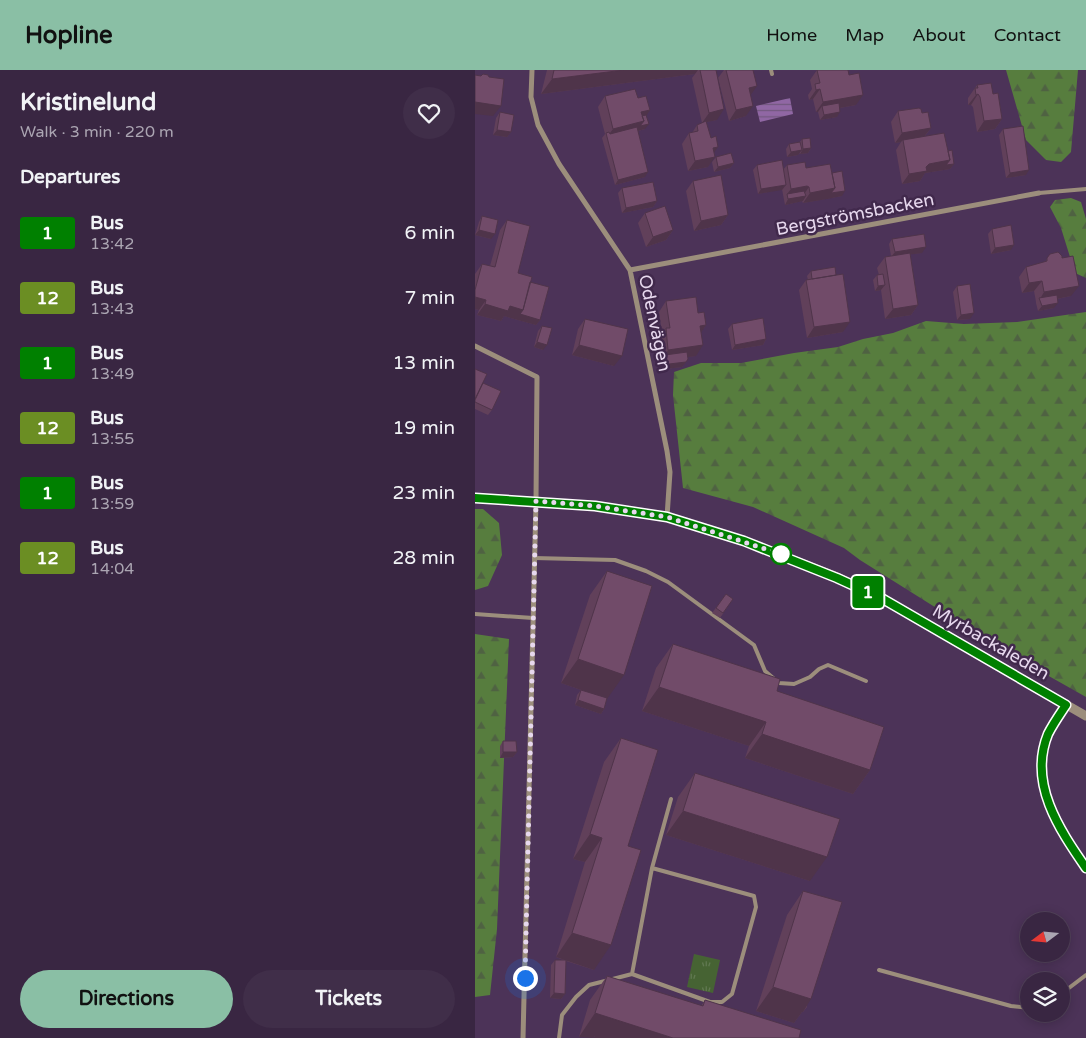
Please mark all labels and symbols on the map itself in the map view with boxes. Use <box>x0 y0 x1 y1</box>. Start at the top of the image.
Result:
street label: Bergströmsbacken <box>774 188 936 240</box>
street label: Odenvägen <box>634 272 676 374</box>
unlabelled marker <box>770 543 792 565</box>
line badge: 1 <box>852 576 884 608</box>
street label: Myrbackaleden <box>928 600 1054 684</box>
north arrow <box>1020 912 1070 962</box>
your location <box>513 966 538 991</box>

